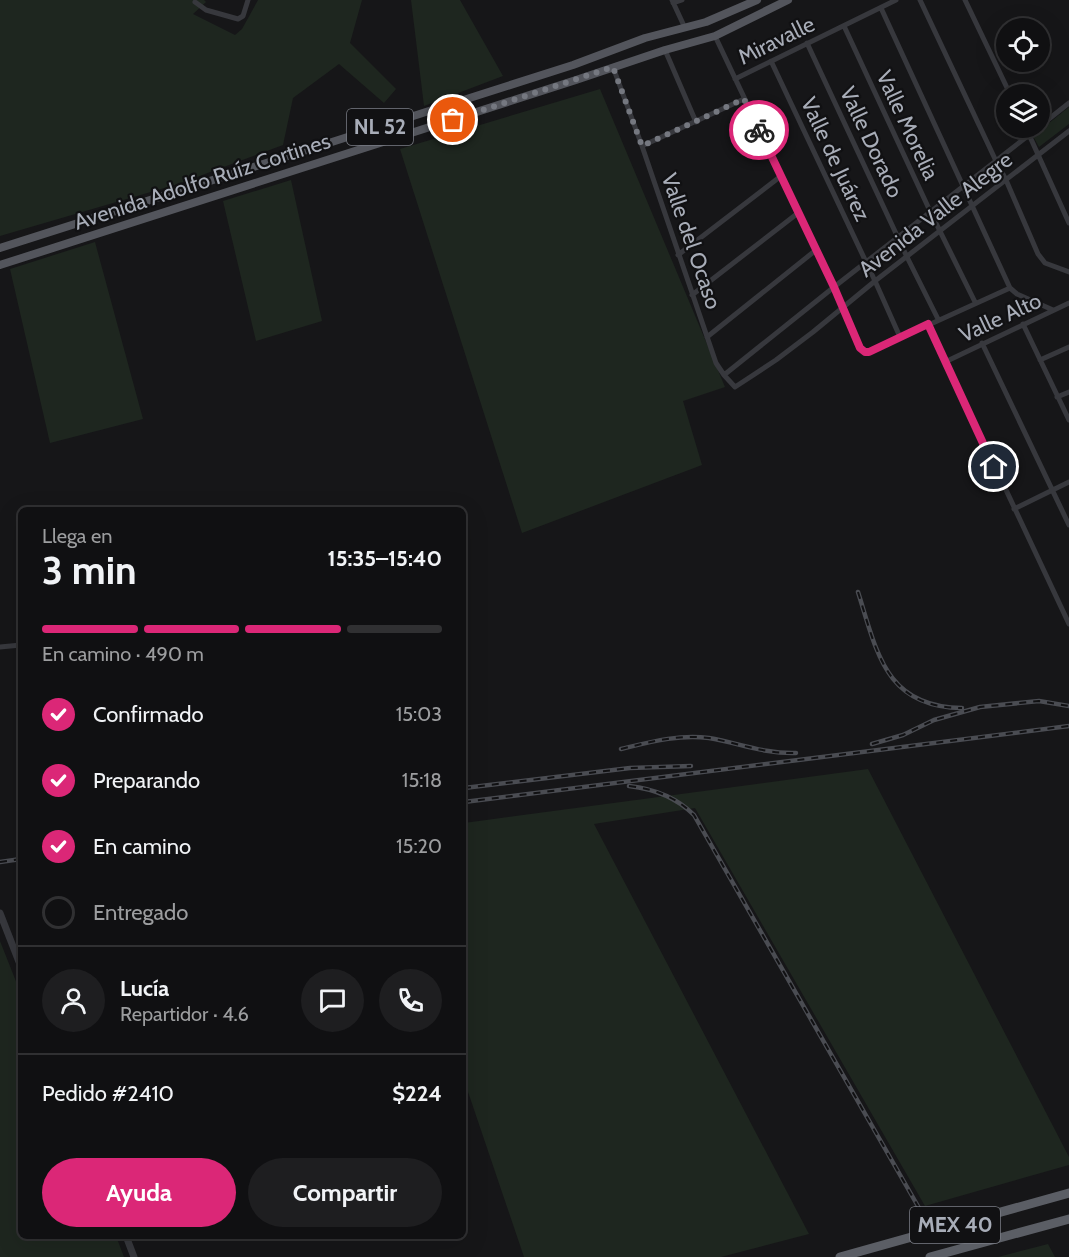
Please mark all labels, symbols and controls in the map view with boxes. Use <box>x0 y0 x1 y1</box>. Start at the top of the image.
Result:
street label: Miravalle <box>733 10 819 71</box>
map controls <box>996 18 1050 138</box>
button: locate <box>996 18 1050 72</box>
street label: Valle Morelia <box>870 66 945 185</box>
street label: Valle Dorado <box>834 82 909 202</box>
button: layers <box>996 84 1050 138</box>
street label: Valle de Juárez <box>795 93 876 226</box>
pin <box>427 94 478 145</box>
courier <box>729 100 789 160</box>
icon: bag <box>436 103 469 136</box>
road number: NL 52 <box>347 109 413 145</box>
icon: bike <box>743 114 776 147</box>
street label: Avenida Adolfo Ruíz Cortines <box>71 127 334 236</box>
street label: Avenida Valle Alegre <box>853 146 1018 283</box>
street label: Valle del Ocaso <box>656 170 727 313</box>
street label: Valle Alto <box>955 287 1046 348</box>
pin <box>968 441 1019 492</box>
icon: home <box>977 450 1010 483</box>
text: Llega en <box>42 524 112 548</box>
text: 15:35–15:40 <box>328 545 442 572</box>
text: 3 min <box>42 546 137 594</box>
text: En camino · 490 m <box>42 642 204 666</box>
icon: check <box>42 698 75 731</box>
text: Confirmado <box>93 701 204 728</box>
text: 15:03 <box>396 702 442 726</box>
icon: check <box>42 764 75 797</box>
text: Preparando <box>93 767 200 794</box>
text: 15:18 <box>402 768 442 792</box>
icon: check <box>42 830 75 863</box>
text: En camino <box>93 833 191 860</box>
text: 15:20 <box>396 834 442 858</box>
text: Entregado <box>93 899 188 926</box>
button: person <box>42 969 105 1032</box>
button: chat <box>301 969 364 1032</box>
button: phone <box>379 969 442 1032</box>
text: Lucía <box>120 975 169 1002</box>
text: Repartidor · 4.6 <box>120 1002 249 1026</box>
text: Pedido #2410 <box>42 1080 174 1107</box>
text: $224 <box>392 1080 442 1107</box>
button: Ayuda <box>42 1158 236 1227</box>
button: Compartir <box>248 1158 442 1227</box>
road number: MEX 40 <box>910 1207 1000 1243</box>

